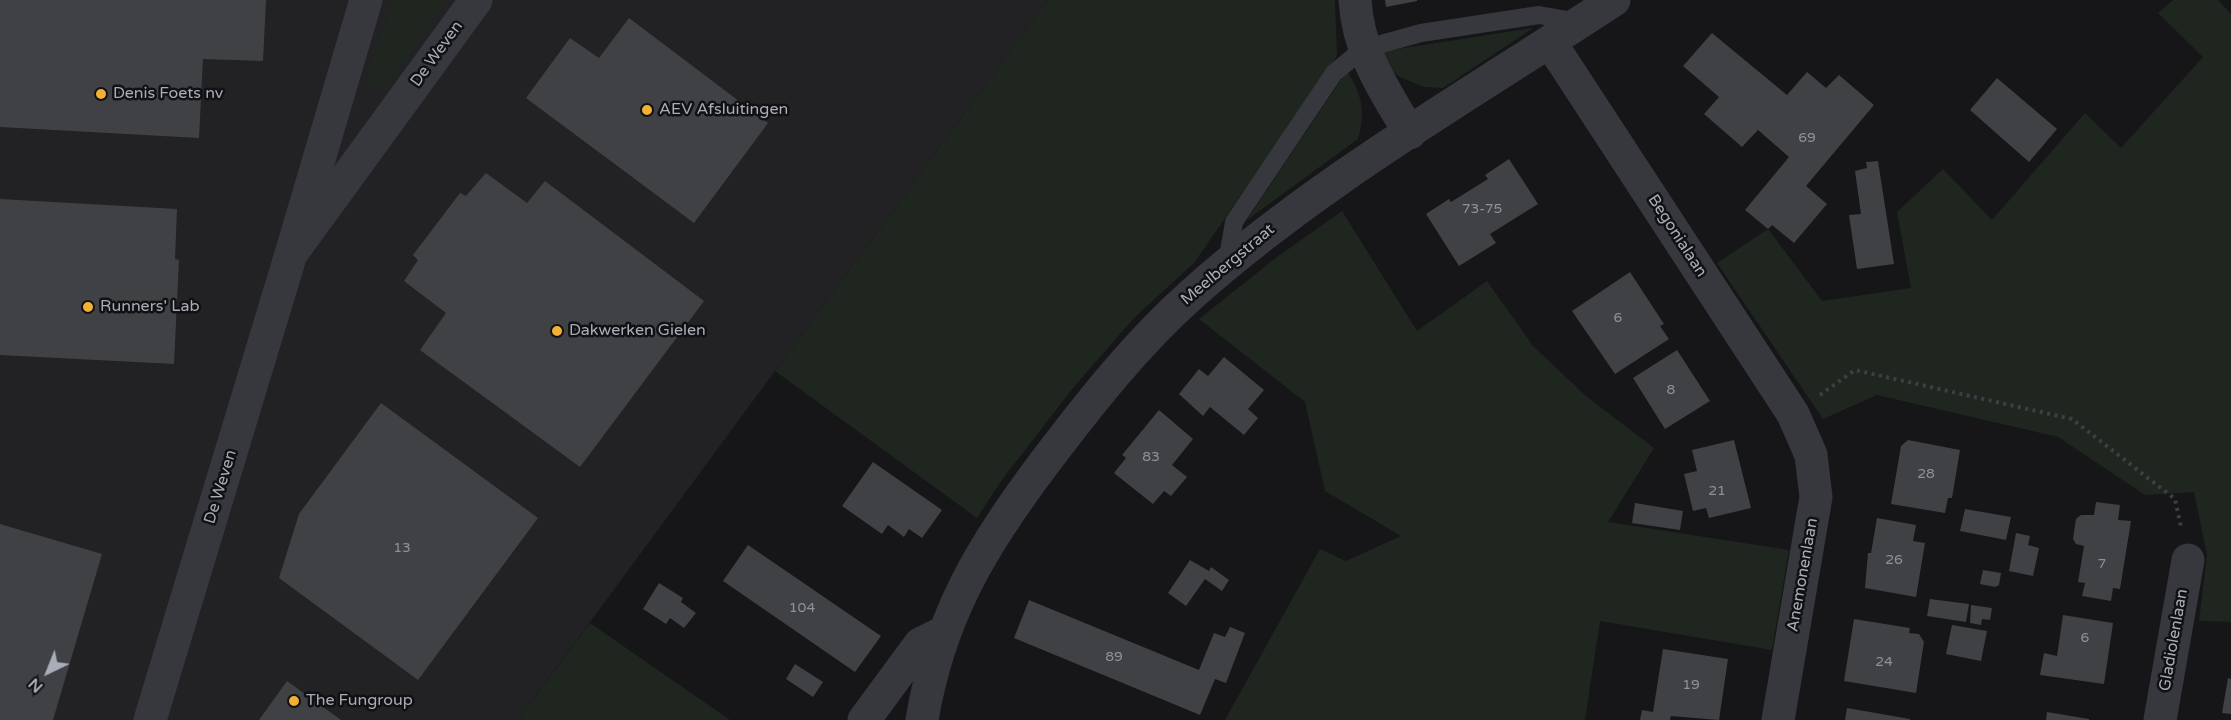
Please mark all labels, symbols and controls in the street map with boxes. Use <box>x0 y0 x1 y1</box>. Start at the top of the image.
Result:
street label: De Weven <box>407 17 467 91</box>
place label: Denis Foets nv <box>113 84 223 104</box>
marker: Denis Foets nv <box>94 87 108 101</box>
place label: AEV Afsluitingen <box>659 100 788 120</box>
marker: AEV Afsluitingen <box>640 103 654 117</box>
house number: 69 <box>1798 130 1816 146</box>
street label: Begonialaan <box>1643 191 1711 281</box>
house number: 73-75 <box>1462 201 1502 217</box>
street label: Meelbergstraat <box>1177 220 1279 310</box>
place label: Runners' Lab <box>100 297 200 317</box>
marker: Runners' Lab <box>81 300 95 314</box>
house number: 6 <box>1614 310 1622 326</box>
place label: Dakwerken Gielen <box>569 321 706 341</box>
marker: Dakwerken Gielen <box>550 324 564 338</box>
house number: 8 <box>1667 382 1675 398</box>
street label: De Weven <box>201 448 241 526</box>
house number: 83 <box>1142 449 1160 465</box>
house number: 28 <box>1917 466 1935 482</box>
house number: 21 <box>1708 483 1726 499</box>
street label: Anemonenlaan <box>1784 517 1822 633</box>
house number: 13 <box>393 540 411 556</box>
house number: 26 <box>1885 552 1903 568</box>
house number: 7 <box>2098 556 2106 572</box>
street label: Gladiolenlaan <box>2156 587 2192 693</box>
house number: 104 <box>789 600 815 616</box>
house number: 6 <box>2081 630 2089 646</box>
north arrow <box>18 642 78 702</box>
house number: 89 <box>1105 649 1123 665</box>
house number: 24 <box>1875 654 1893 670</box>
text: N <box>24 673 47 697</box>
house number: 19 <box>1682 677 1700 693</box>
place label: The Fungroup <box>306 691 413 711</box>
marker: The Fungroup <box>287 694 301 708</box>

